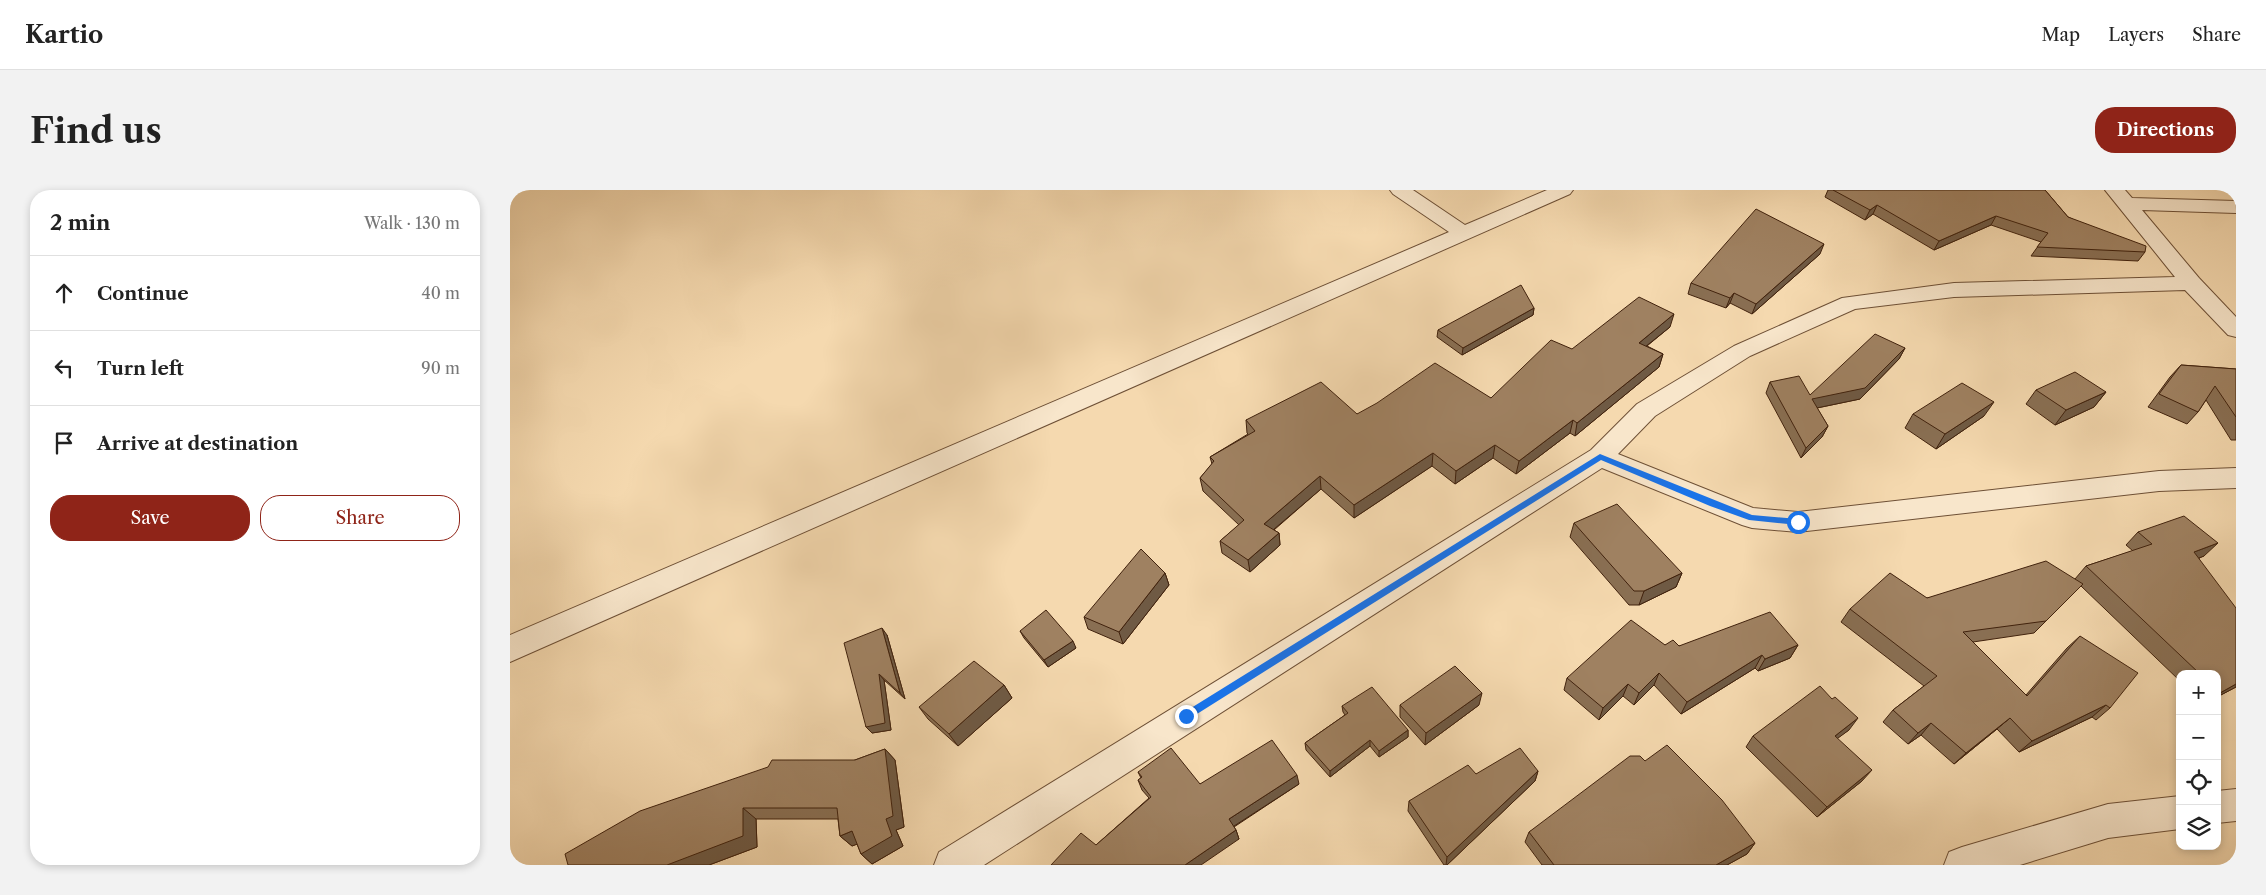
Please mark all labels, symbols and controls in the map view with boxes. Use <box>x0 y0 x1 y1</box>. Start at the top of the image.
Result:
text: Kartio <box>25 20 103 49</box>
text: Map <box>2042 24 2080 46</box>
text: Layers <box>2108 24 2164 46</box>
text: Share <box>2192 24 2241 46</box>
button: Directions <box>2095 107 2236 153</box>
text: Find us <box>30 109 162 152</box>
text: 2 min <box>50 210 110 235</box>
text: Walk · 130 m <box>364 213 460 233</box>
icon: ahead <box>50 279 78 307</box>
text: Continue <box>97 282 189 305</box>
text: 40 m <box>421 283 460 303</box>
icon: left <box>50 354 78 382</box>
text: Turn left <box>97 357 184 380</box>
text: 90 m <box>421 358 460 378</box>
icon: arrive <box>50 429 78 457</box>
text: Arrive at destination <box>97 432 298 455</box>
button: Save <box>50 495 250 541</box>
button: Share <box>260 495 460 541</box>
route start <box>1787 511 1810 534</box>
map controls <box>2176 670 2221 850</box>
button: + <box>2176 670 2221 715</box>
route end <box>1175 705 1198 728</box>
button: − <box>2176 715 2221 760</box>
button: locate <box>2176 760 2221 805</box>
button: layers <box>2176 805 2221 850</box>

